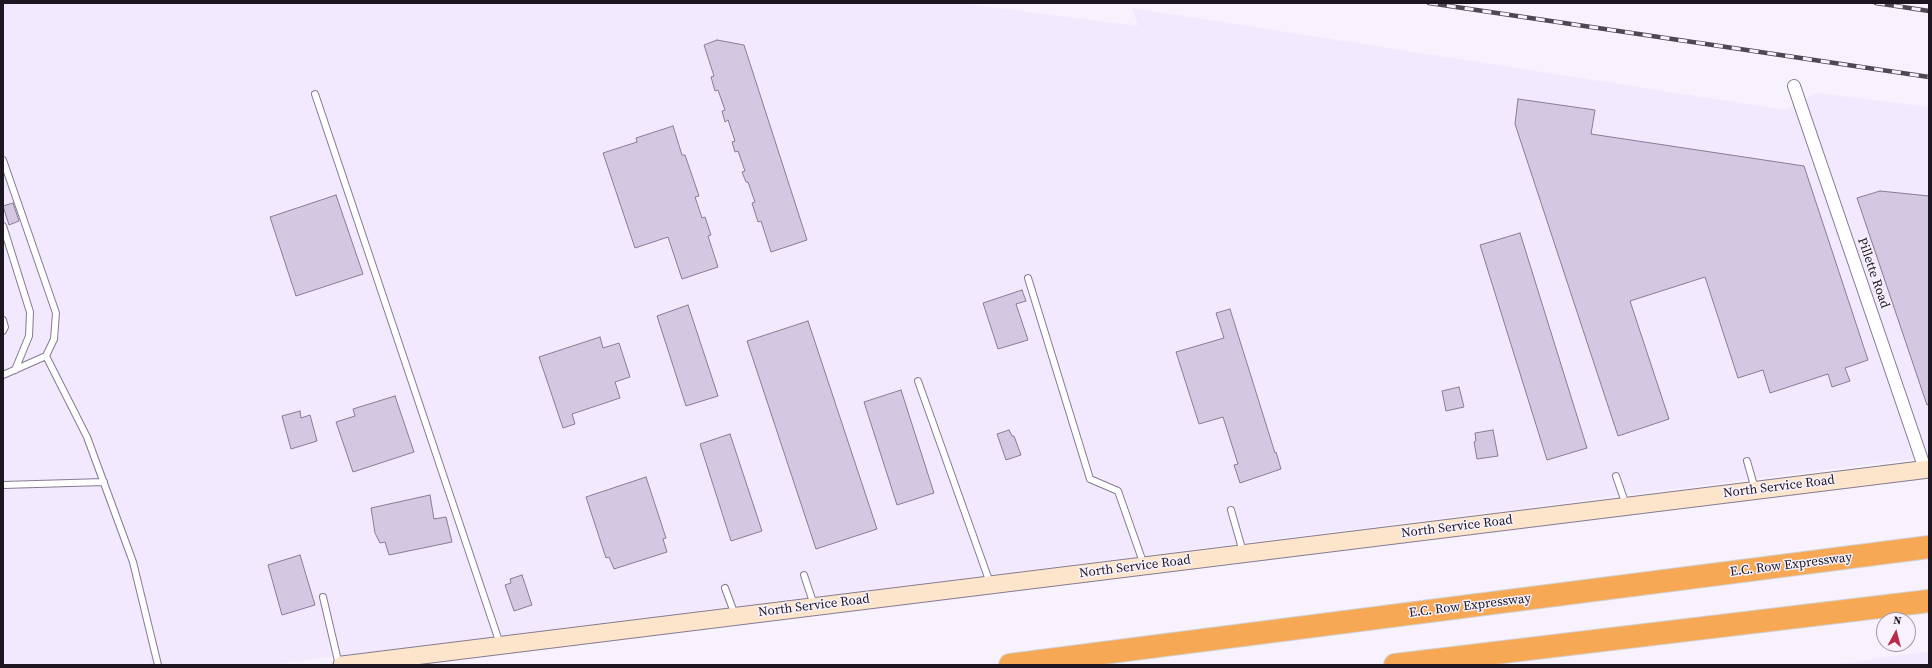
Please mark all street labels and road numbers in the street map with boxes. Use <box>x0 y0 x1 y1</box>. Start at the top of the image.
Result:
street label: Pillette Road <box>1854 236 1892 310</box>
street label: North Service Road <box>1722 472 1836 502</box>
street label: North Service Road <box>1400 512 1514 542</box>
street label: E.C. Row Expressway <box>1729 550 1853 580</box>
street label: North Service Road <box>1078 552 1192 582</box>
street label: North Service Road <box>757 591 871 621</box>
street label: E.C. Row Expressway <box>1408 591 1532 621</box>

